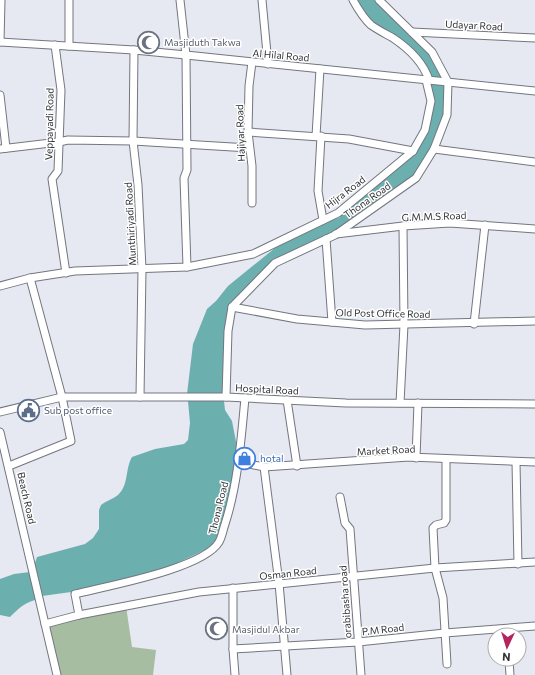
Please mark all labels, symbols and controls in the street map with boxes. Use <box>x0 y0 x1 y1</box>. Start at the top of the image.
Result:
street label: Udayar Road <box>445 17 503 33</box>
mosque icon: Masjiduth Takwa <box>135 29 161 55</box>
place label: Masjiduth Takwa <box>164 36 241 48</box>
street label: Al Hilal Road <box>252 47 310 63</box>
street label: Veppayadi Road <box>42 88 56 160</box>
street label: Hajiyar Road <box>233 104 247 162</box>
street label: Hijra Road <box>323 173 368 211</box>
street label: Thona Road <box>341 179 393 221</box>
street label: Munthiriyadi Road <box>122 182 138 266</box>
street label: G.M.M.S Road <box>401 209 467 223</box>
street label: Old Post Office Road <box>335 306 431 320</box>
street label: Hospital Road <box>235 381 299 397</box>
public building icon: Sub post office <box>16 397 42 423</box>
place label: Sub post office <box>44 404 112 416</box>
street label: Market Road <box>356 442 416 458</box>
shop icon: hotal <box>232 445 258 471</box>
place label: hotal <box>260 452 284 464</box>
street label: Beach Road <box>15 471 39 525</box>
street label: Thona Road <box>206 480 230 536</box>
street label: Osman Road <box>259 564 318 582</box>
street label: orabibasha road <box>336 565 354 639</box>
mosque icon: Masjidul Akbar <box>203 616 229 642</box>
street label: P.M Road <box>361 621 405 637</box>
place label: Masjidul Akbar <box>232 623 300 635</box>
north arrow <box>487 627 527 667</box>
text: N <box>502 651 511 664</box>

